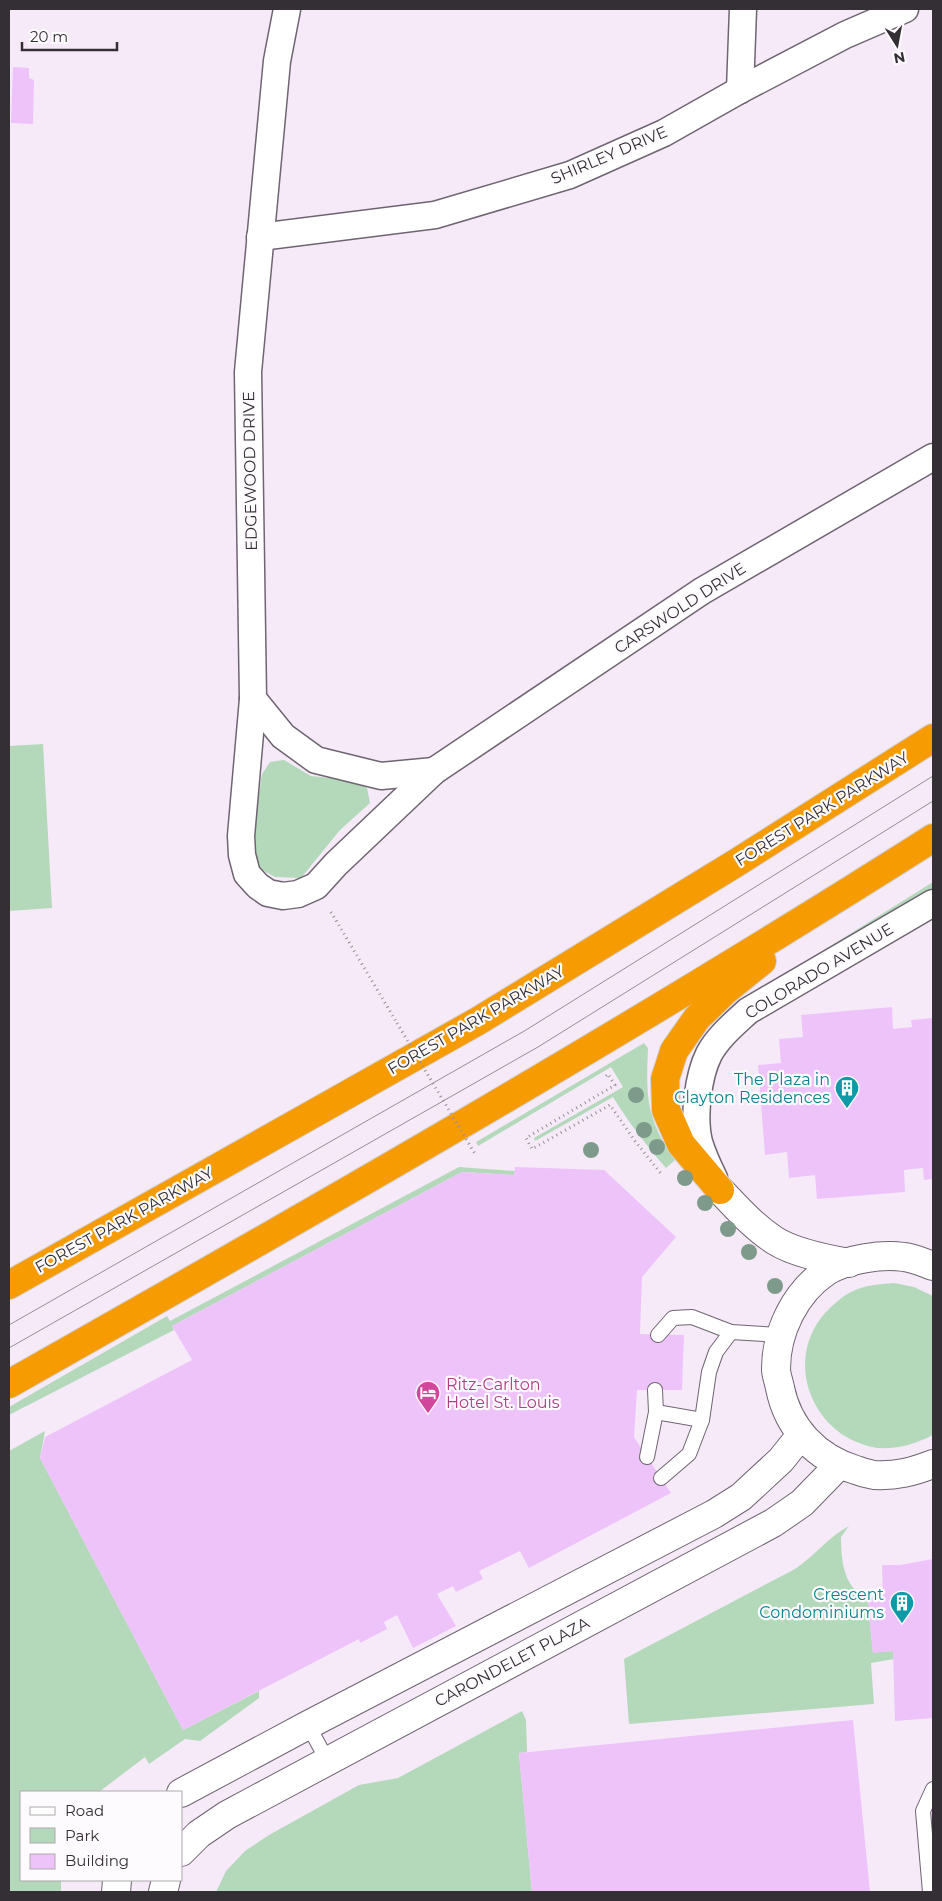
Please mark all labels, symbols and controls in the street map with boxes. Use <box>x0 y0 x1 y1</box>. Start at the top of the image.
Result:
scale bar <box>22 20 118 52</box>
north arrow <box>872 20 922 70</box>
text: 20 m <box>30 27 68 46</box>
text: N <box>892 48 907 68</box>
street label: SHIRLEY DRIVE <box>548 122 670 188</box>
street label: EDGEWOOD DRIVE <box>239 391 261 551</box>
street label: CARSWOLD DRIVE <box>611 558 749 658</box>
street label: FOREST PARK PARKWAY <box>732 747 913 870</box>
street label: COLORADO AVENUE <box>741 919 897 1023</box>
street label: FOREST PARK PARKWAY <box>384 961 568 1078</box>
place label: The Plaza in Clayton Residences <box>674 1070 830 1107</box>
building icon: The Plaza in Clayton Residences <box>834 1075 860 1109</box>
street label: FOREST PARK PARKWAY <box>32 1163 217 1277</box>
place label: Ritz-Carlton Hotel St. Louis <box>446 1375 560 1412</box>
hotel icon: Ritz-Carlton Hotel St. Louis <box>415 1380 441 1414</box>
place label: Crescent Condominiums <box>759 1585 884 1622</box>
building icon: Crescent Condominiums <box>889 1590 915 1624</box>
street label: CARONDELET PLAZA <box>432 1613 593 1711</box>
legend <box>20 1791 182 1881</box>
text: Road <box>65 1801 104 1820</box>
text: Park <box>65 1826 99 1845</box>
text: Building <box>65 1851 129 1870</box>

